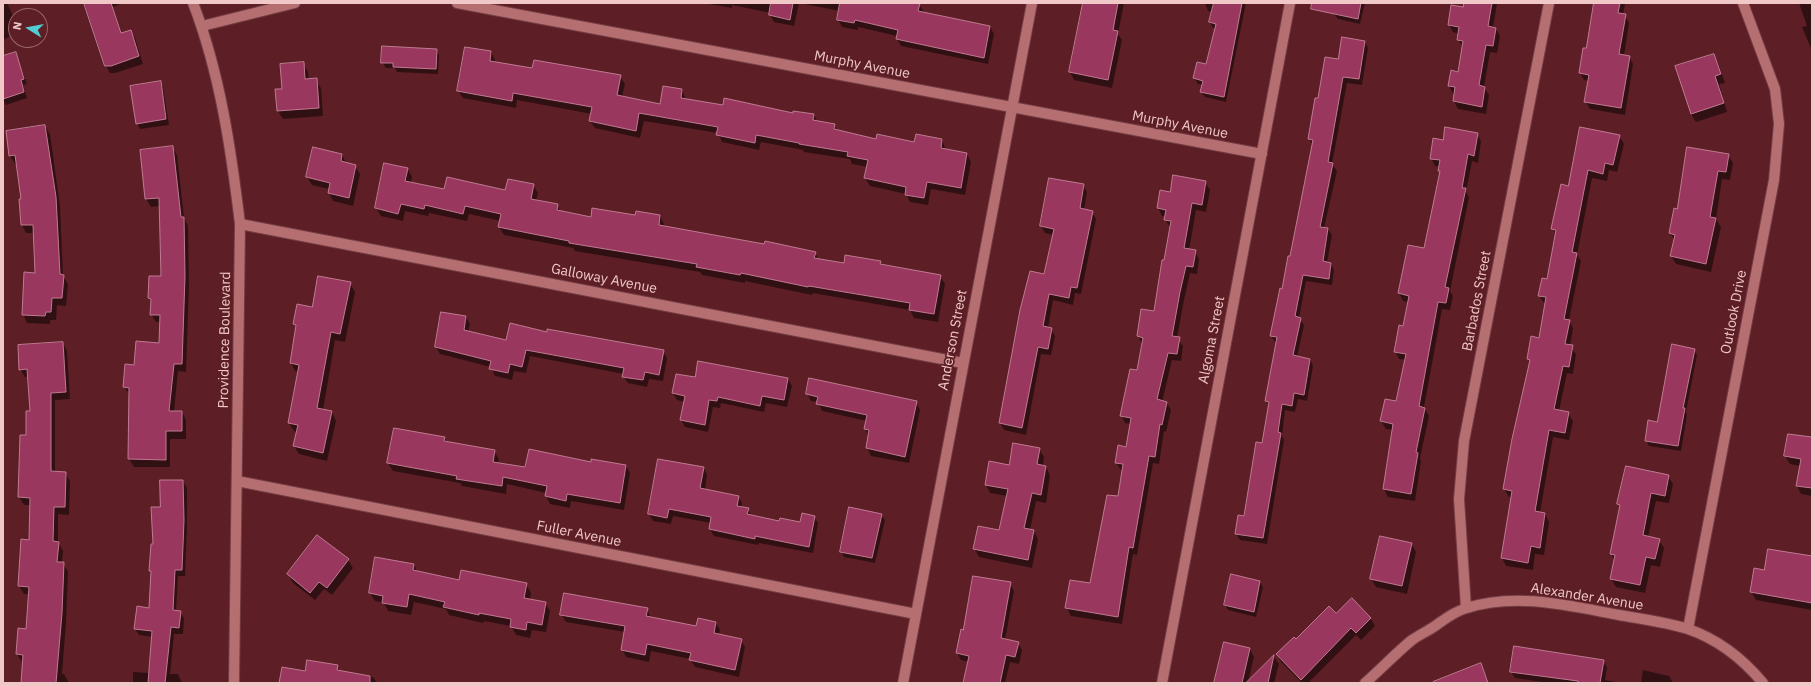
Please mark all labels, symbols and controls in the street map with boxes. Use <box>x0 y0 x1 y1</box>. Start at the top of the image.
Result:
north arrow <box>8 8 48 48</box>
text: N <box>10 21 25 31</box>
street label: Murphy Avenue <box>813 47 911 83</box>
street label: Murphy Avenue <box>1131 107 1229 143</box>
street label: Barbados Street <box>1459 249 1495 353</box>
street label: Galloway Avenue <box>550 260 658 298</box>
street label: Outlook Drive <box>1718 268 1750 356</box>
street label: Providence Boulevard <box>215 271 235 409</box>
street label: Anderson Street <box>935 288 971 392</box>
street label: Algoma Street <box>1195 295 1229 385</box>
street label: Fuller Avenue <box>535 518 623 550</box>
street label: Alexander Avenue <box>1529 580 1645 614</box>

